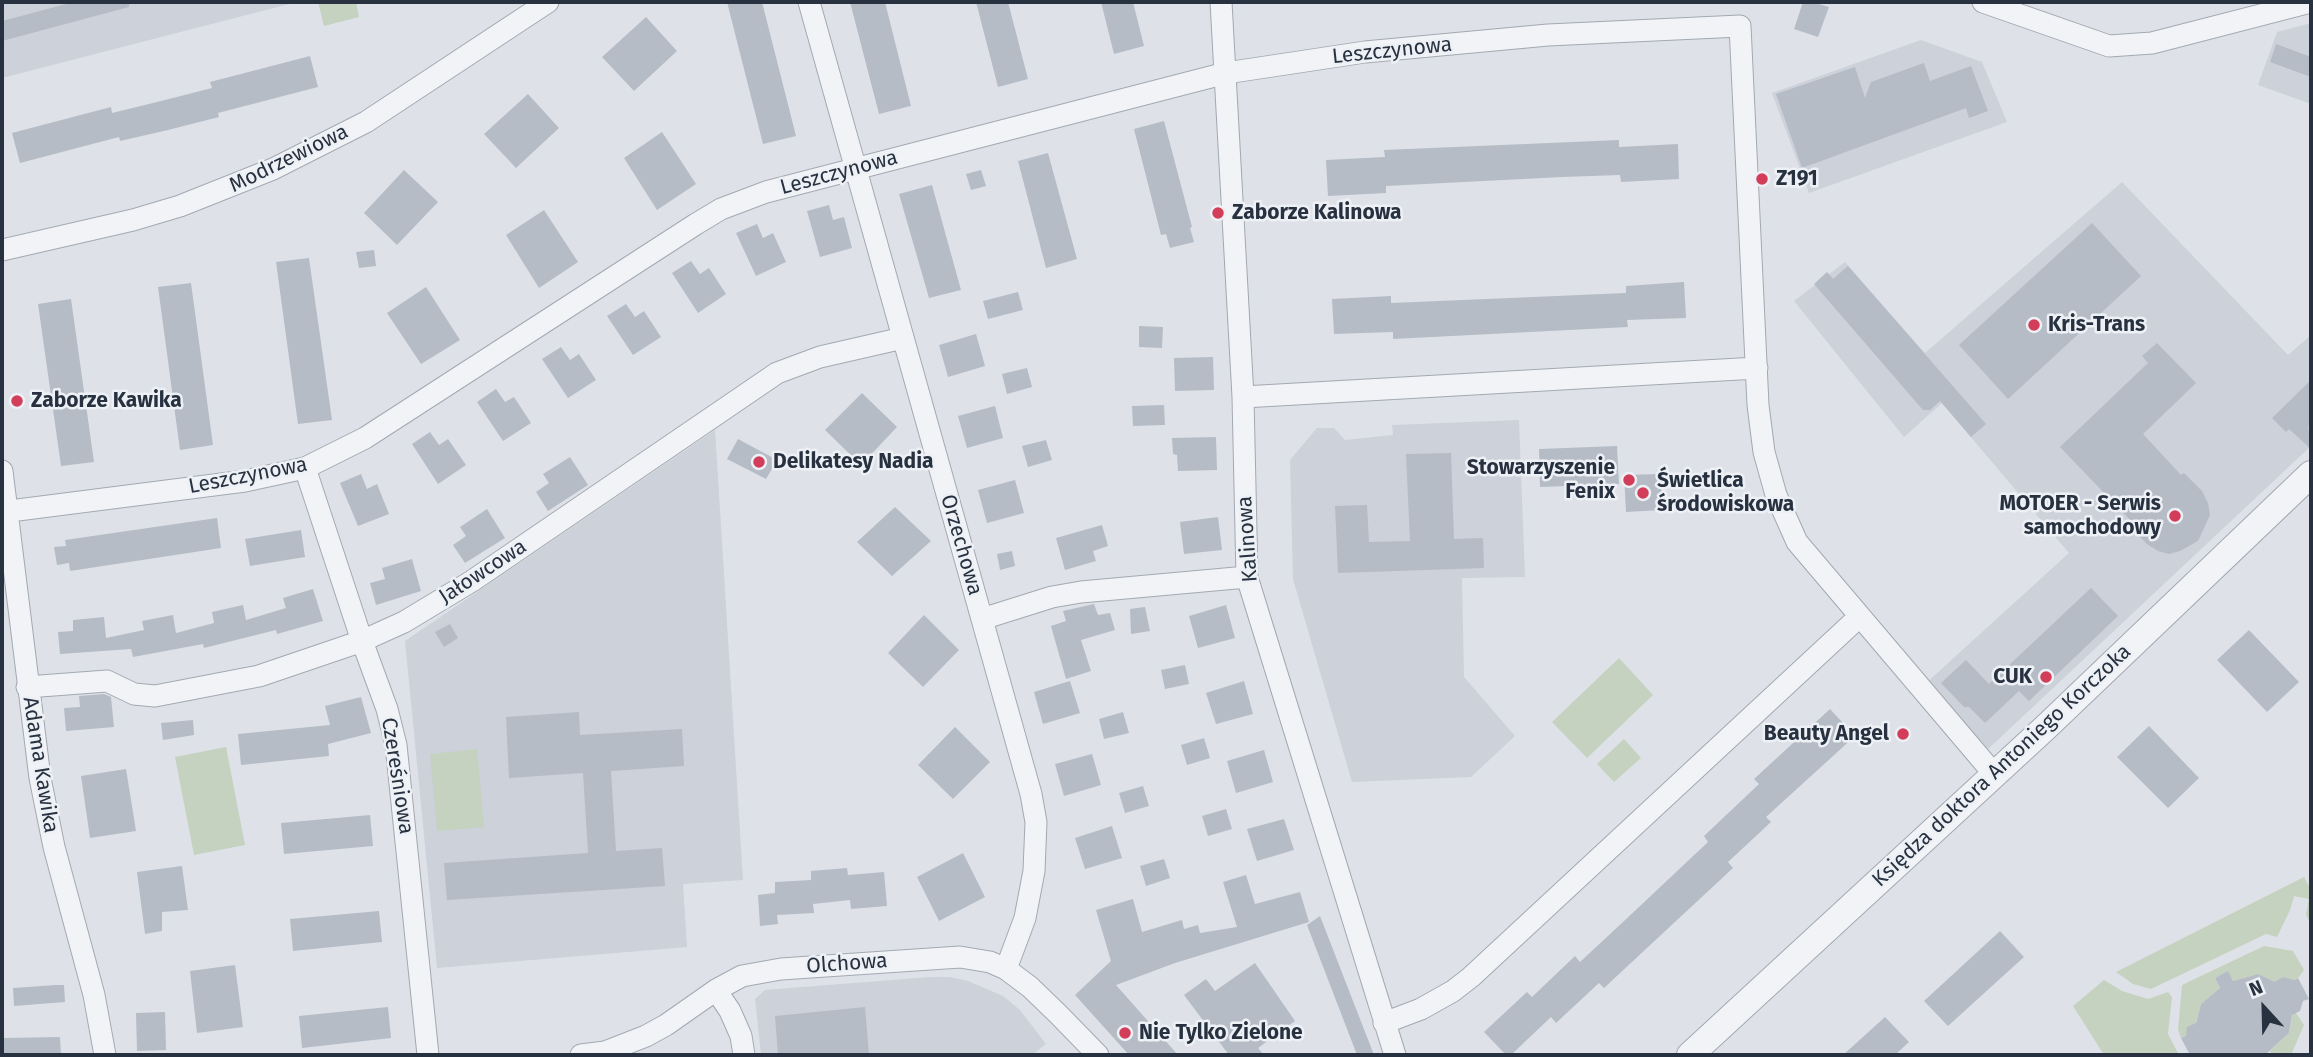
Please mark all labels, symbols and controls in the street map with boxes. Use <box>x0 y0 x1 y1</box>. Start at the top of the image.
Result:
street label: Leszczynowa <box>1331 32 1453 70</box>
street label: Modrzewiowa <box>226 119 352 199</box>
street label: Leszczynowa <box>778 145 900 201</box>
place label: Z191 <box>1776 166 1818 192</box>
marker: Z191 <box>1754 171 1770 187</box>
place label: Zaborze Kalinowa <box>1232 200 1402 226</box>
marker: Zaborze Kalinowa <box>1210 205 1226 221</box>
place label: Kris-Trans <box>2048 312 2145 338</box>
marker: Kris-Trans <box>2026 317 2042 333</box>
place label: Zaborze Kawika <box>31 388 182 414</box>
marker: Zaborze Kawika <box>9 393 25 409</box>
place label: Delikatesy Nadia <box>773 449 934 475</box>
street label: Leszczynowa <box>186 452 310 500</box>
marker: Delikatesy Nadia <box>751 454 767 470</box>
place label: Stowarzyszenie Fenix <box>1467 455 1615 505</box>
place label: Świetlica środowiskowa <box>1657 468 1794 518</box>
marker: Stowarzyszenie Fenix <box>1621 472 1637 488</box>
marker: Świetlica środowiskowa <box>1635 485 1651 501</box>
place label: MOTOER - Serwis samochodowy <box>1999 491 2161 541</box>
street label: Orzechowa <box>935 492 987 598</box>
street label: Kalinowa <box>1232 495 1264 583</box>
marker: MOTOER - Serwis samochodowy <box>2167 508 2183 524</box>
street label: Jałowcowa <box>434 534 532 610</box>
street label: Księdza doktora Antoniego Korczoka <box>1867 639 2137 893</box>
place label: CUK <box>1993 664 2032 690</box>
marker: CUK <box>2038 669 2054 685</box>
street label: Adama Kawika <box>17 695 63 835</box>
street label: Czereśniowa <box>375 716 419 836</box>
place label: Beauty Angel <box>1764 721 1889 747</box>
marker: Beauty Angel <box>1895 726 1911 742</box>
street label: Olchowa <box>806 949 888 979</box>
north arrow <box>2229 973 2299 1043</box>
text: N <box>2246 975 2266 1001</box>
place label: Nie Tylko Zielone <box>1139 1020 1303 1046</box>
marker: Nie Tylko Zielone <box>1117 1025 1133 1041</box>

